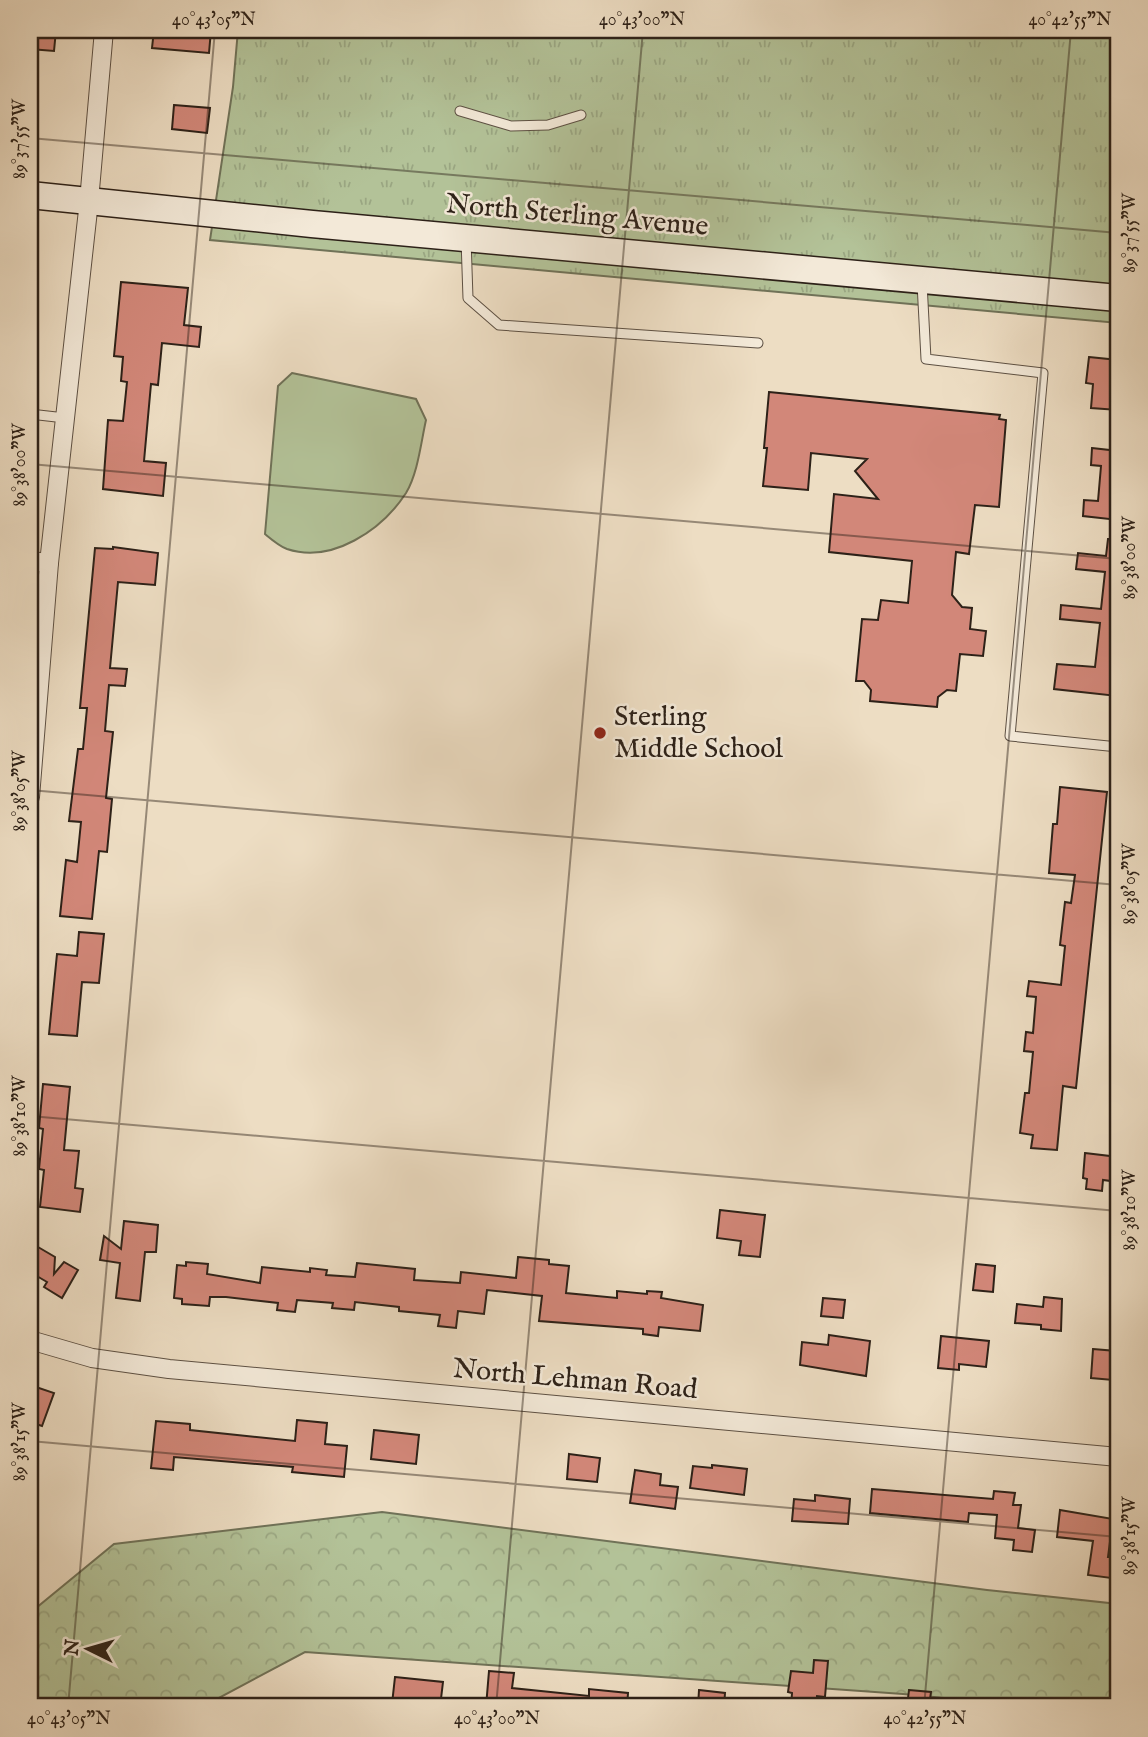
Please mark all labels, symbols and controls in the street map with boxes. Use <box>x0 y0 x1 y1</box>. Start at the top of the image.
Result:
text: 40°43'05"N <box>172 9 256 32</box>
text: 40°43'00"N <box>599 9 685 32</box>
text: 40°42'55"N <box>1028 9 1112 32</box>
text: 89°37'55"W <box>9 98 32 179</box>
street label: North Sterling Avenue <box>444 187 710 245</box>
text: 89°37'55"W <box>1119 192 1142 273</box>
text: 89°38'00"W <box>9 423 32 507</box>
text: 89°38'00"W <box>1119 516 1142 600</box>
place label: Sterling Middle School <box>614 700 783 767</box>
marker: Sterling Middle School <box>592 725 608 741</box>
text: 89°38'05"W <box>9 750 32 831</box>
text: 89°38'05"W <box>1119 843 1142 924</box>
text: 89°38'10"W <box>9 1075 32 1156</box>
text: 89°38'10"W <box>1119 1169 1142 1250</box>
street label: North Lehman Road <box>451 1352 699 1408</box>
text: 89°38'15"W <box>9 1402 32 1481</box>
text: 89°38'15"W <box>1119 1496 1142 1575</box>
north arrow <box>52 1614 122 1684</box>
text: N <box>60 1638 86 1658</box>
text: 40°43'05"N <box>27 1708 111 1731</box>
text: 40°43'00"N <box>454 1708 540 1731</box>
text: 40°42'55"N <box>883 1708 967 1731</box>

